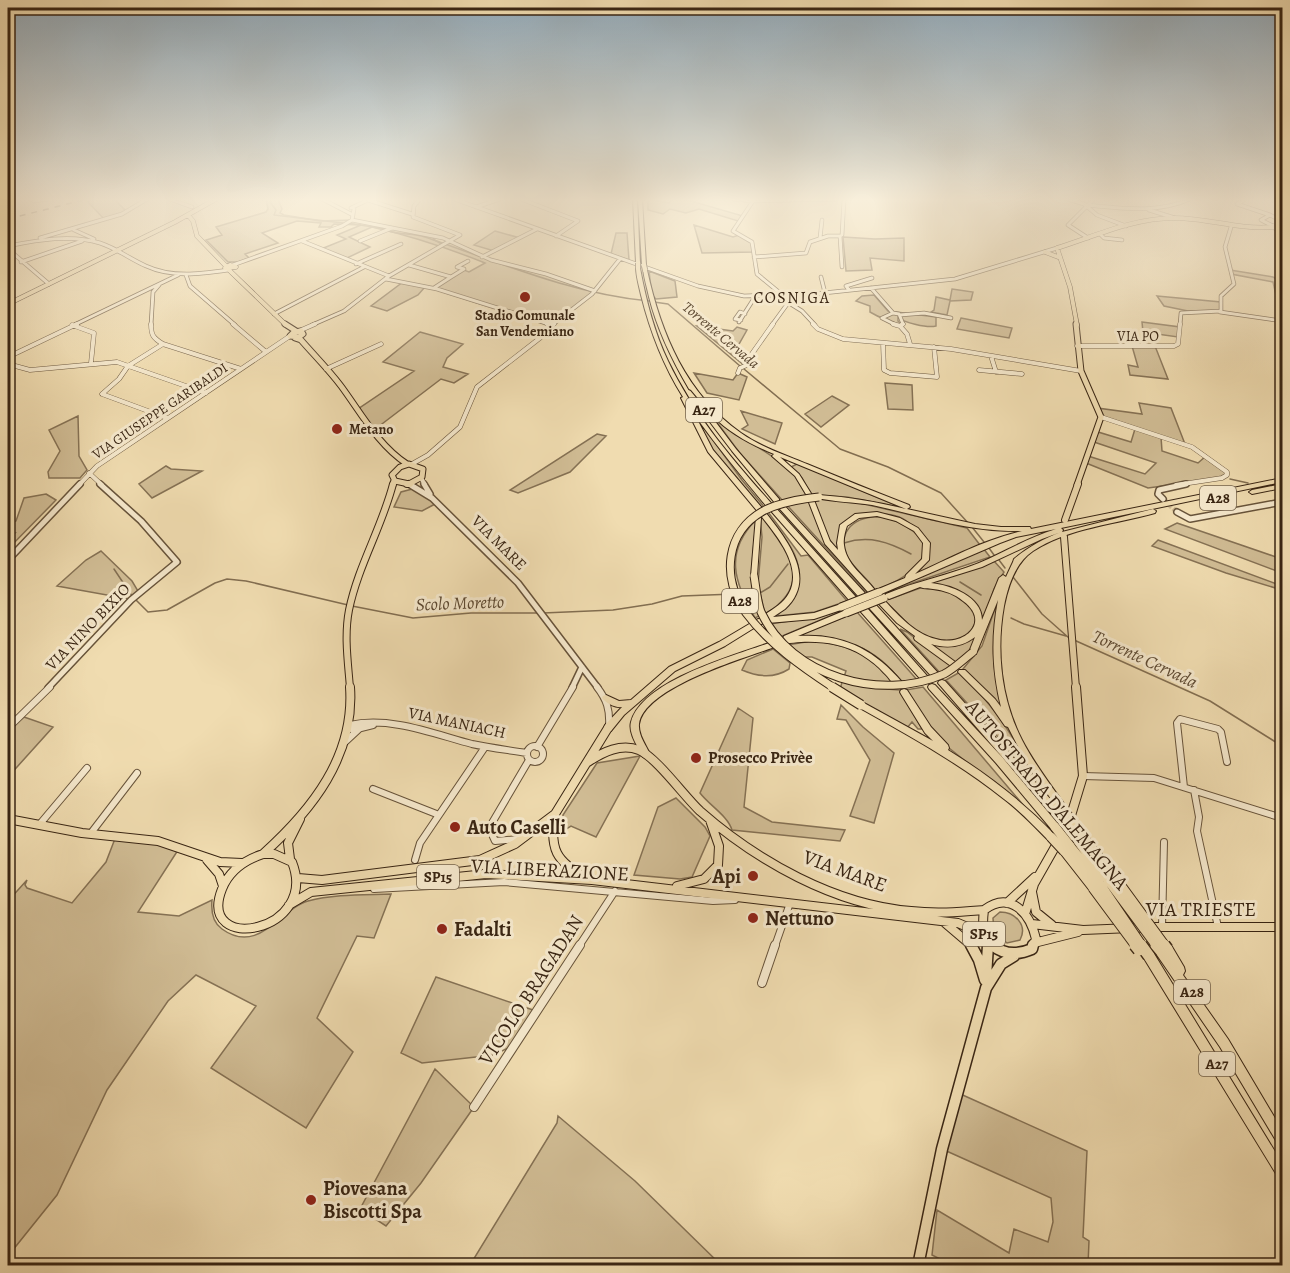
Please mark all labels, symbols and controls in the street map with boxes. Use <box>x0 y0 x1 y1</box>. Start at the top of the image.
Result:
district label: COSNIGA <box>753 287 831 309</box>
marker: Stadio Comunale San Vendemiano <box>518 290 532 304</box>
water label: Torrente Cervada <box>678 297 764 373</box>
place label: Stadio Comunale San Vendemiano <box>475 306 576 341</box>
street label: VIA PO <box>1116 327 1159 346</box>
street label: VIA GIUSEPPE GARIBALDI <box>88 358 232 464</box>
road number: A27 <box>686 398 722 422</box>
place label: Metano <box>349 420 394 439</box>
marker: Metano <box>330 422 344 436</box>
road number: A28 <box>1200 486 1236 510</box>
street label: VIA MARE <box>466 510 532 576</box>
street label: VIA NINO BIXIO <box>40 579 135 676</box>
water label: Scolo Moretto <box>415 589 505 617</box>
road number: A28 <box>722 589 758 613</box>
water label: Torrente Cervada <box>1089 624 1201 694</box>
street label: AUTOSTRADA D'ALEMAGNA <box>959 693 1135 896</box>
street label: VIA MANIACH <box>405 702 508 744</box>
place label: Prosecco Privèe <box>708 747 813 769</box>
marker: Prosecco Privèe <box>689 751 703 765</box>
place label: Auto Caselli <box>466 814 566 841</box>
marker: Auto Caselli <box>448 820 462 834</box>
street label: VIA MARE <box>798 843 891 899</box>
street label: VIA LIBERAZIONE <box>469 852 630 888</box>
place label: Api <box>711 863 741 890</box>
road number: SP15 <box>417 865 459 889</box>
marker: Api <box>746 869 760 883</box>
street label: VIA TRIESTE <box>1145 896 1256 923</box>
place label: Nettuno <box>765 905 834 932</box>
street label: VICOLO BRAGADAN <box>472 910 590 1071</box>
marker: Nettuno <box>746 911 760 925</box>
place label: Fadalti <box>454 916 512 943</box>
marker: Fadalti <box>435 922 449 936</box>
road number: SP15 <box>963 922 1005 946</box>
road number: A28 <box>1174 980 1210 1004</box>
road number: A27 <box>1199 1052 1235 1076</box>
place label: Piovesana Biscotti Spa <box>323 1175 422 1225</box>
marker: Piovesana Biscotti Spa <box>304 1193 318 1207</box>

